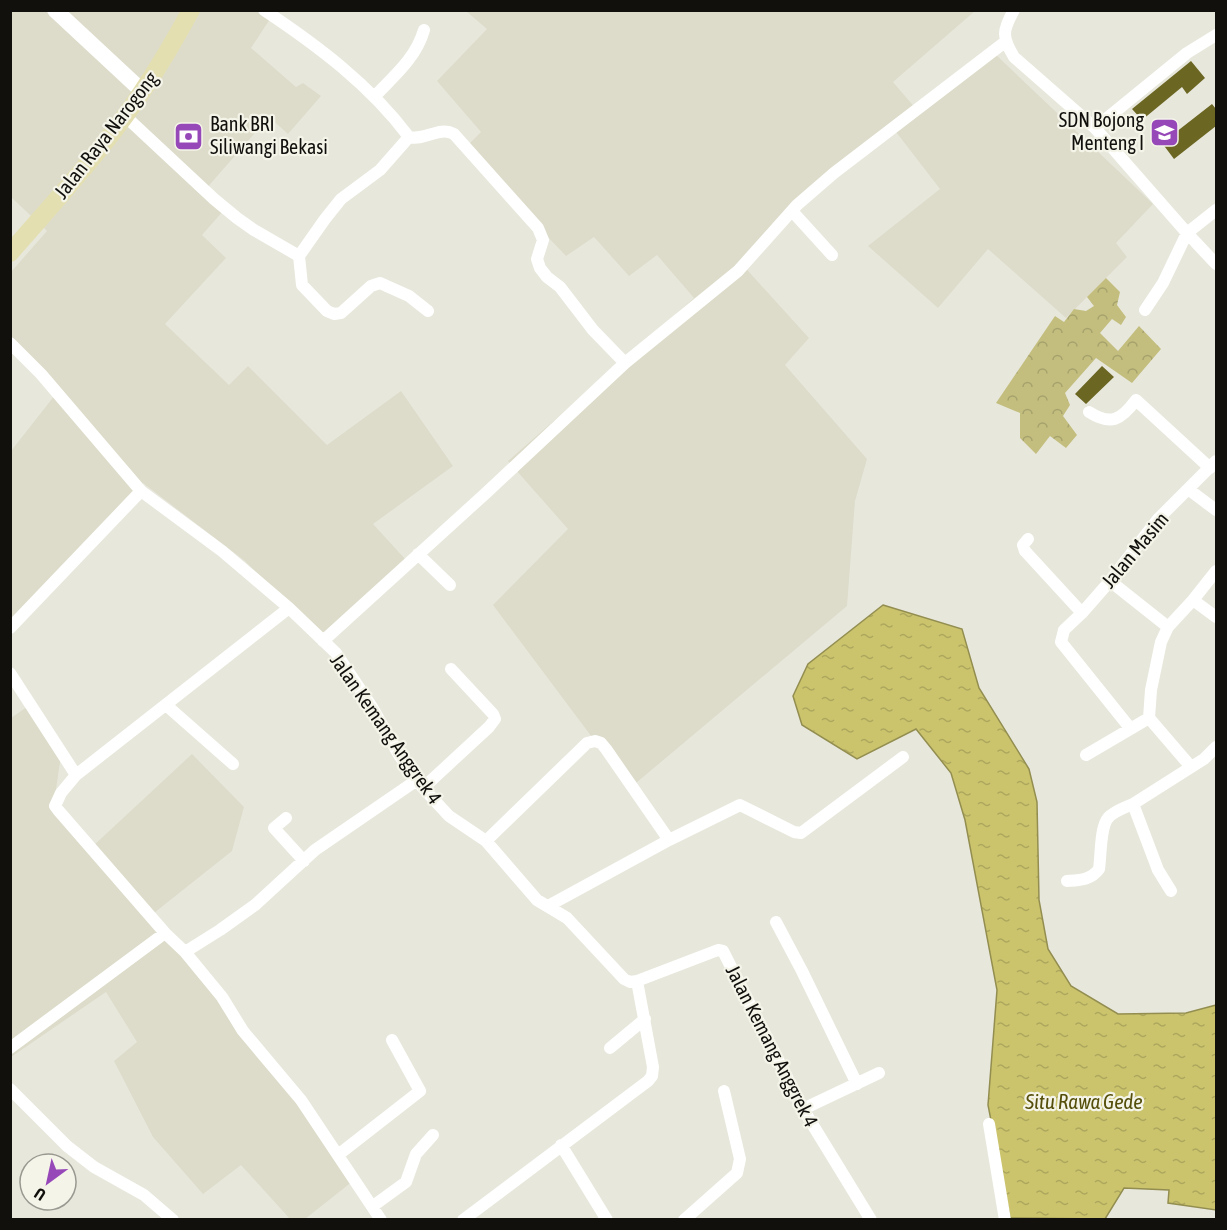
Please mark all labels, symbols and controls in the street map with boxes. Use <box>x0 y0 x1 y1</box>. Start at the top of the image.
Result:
street label: Jalan Raya Narogong <box>49 66 162 203</box>
place label: SDN Bojong Menteng I <box>1059 108 1144 154</box>
place label: Bank BRI Siliwangi Bekasi <box>210 112 328 158</box>
school or university icon: SDN Bojong Menteng I <box>1149 116 1181 148</box>
bank icon: Bank BRI Siliwangi Bekasi <box>173 120 205 152</box>
street label: Jalan Masim <box>1096 507 1173 592</box>
street label: Jalan Kemang Anggrek 4 <box>326 649 447 808</box>
street label: Jalan Kemang Anggrek 4 <box>722 961 823 1130</box>
water label: Situ Rawa Gede <box>1024 1089 1143 1113</box>
north arrow <box>18 1152 78 1212</box>
text: U <box>31 1184 49 1205</box>

